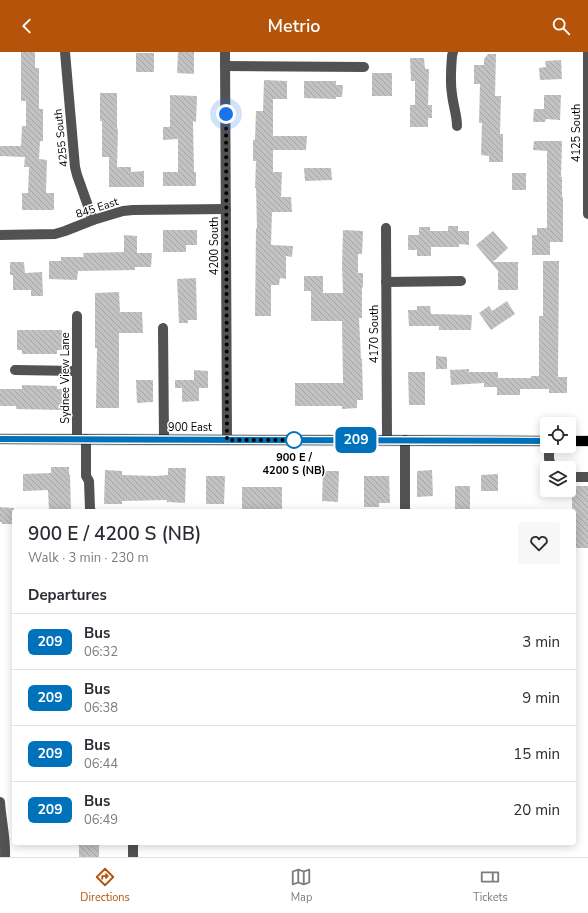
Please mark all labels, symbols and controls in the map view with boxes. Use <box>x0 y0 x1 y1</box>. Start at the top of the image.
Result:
text: Metrio <box>268 14 320 38</box>
icon: back <box>16 15 38 37</box>
icon: search <box>550 15 572 37</box>
your location <box>216 104 236 124</box>
street label: 4125 South <box>569 104 584 162</box>
street label: 4255 South <box>50 108 72 168</box>
street label: 845 East <box>74 194 120 222</box>
street label: 4200 South <box>207 217 222 275</box>
street label: 4170 South <box>367 305 382 363</box>
street label: Sydnee View Lane <box>58 332 73 424</box>
map controls <box>540 417 576 497</box>
button: locate <box>540 417 576 453</box>
street label: 900 East <box>168 420 212 435</box>
line badge: 209 <box>333 427 379 453</box>
text: 209 <box>343 430 369 449</box>
marker: 900 E / 4200 S (NB) <box>285 431 303 449</box>
place label: 900 E / 4200 S (NB) <box>263 450 325 478</box>
button: layers <box>540 461 576 497</box>
text: 900 E / 4200 S (NB) <box>28 521 201 547</box>
button: heart <box>518 522 560 564</box>
text: Walk · 3 min · 230 m <box>28 549 149 567</box>
text: Departures <box>28 585 107 605</box>
text: Bus <box>84 623 110 643</box>
text: 209 <box>37 632 63 651</box>
text: 3 min <box>522 632 560 652</box>
text: 06:32 <box>84 643 118 661</box>
text: Bus <box>84 679 110 699</box>
text: 209 <box>37 688 63 707</box>
text: 9 min <box>522 688 560 708</box>
text: 06:38 <box>84 699 118 717</box>
text: Bus <box>84 735 110 755</box>
text: 209 <box>37 744 63 763</box>
text: 15 min <box>513 744 560 764</box>
text: 06:44 <box>84 755 118 773</box>
text: Bus <box>84 791 110 811</box>
text: 209 <box>37 800 63 819</box>
text: 20 min <box>513 800 560 820</box>
text: 06:49 <box>84 811 118 829</box>
tab: Directions <box>80 866 130 905</box>
tab: Map <box>290 866 312 905</box>
tab: Tickets <box>473 866 508 905</box>

